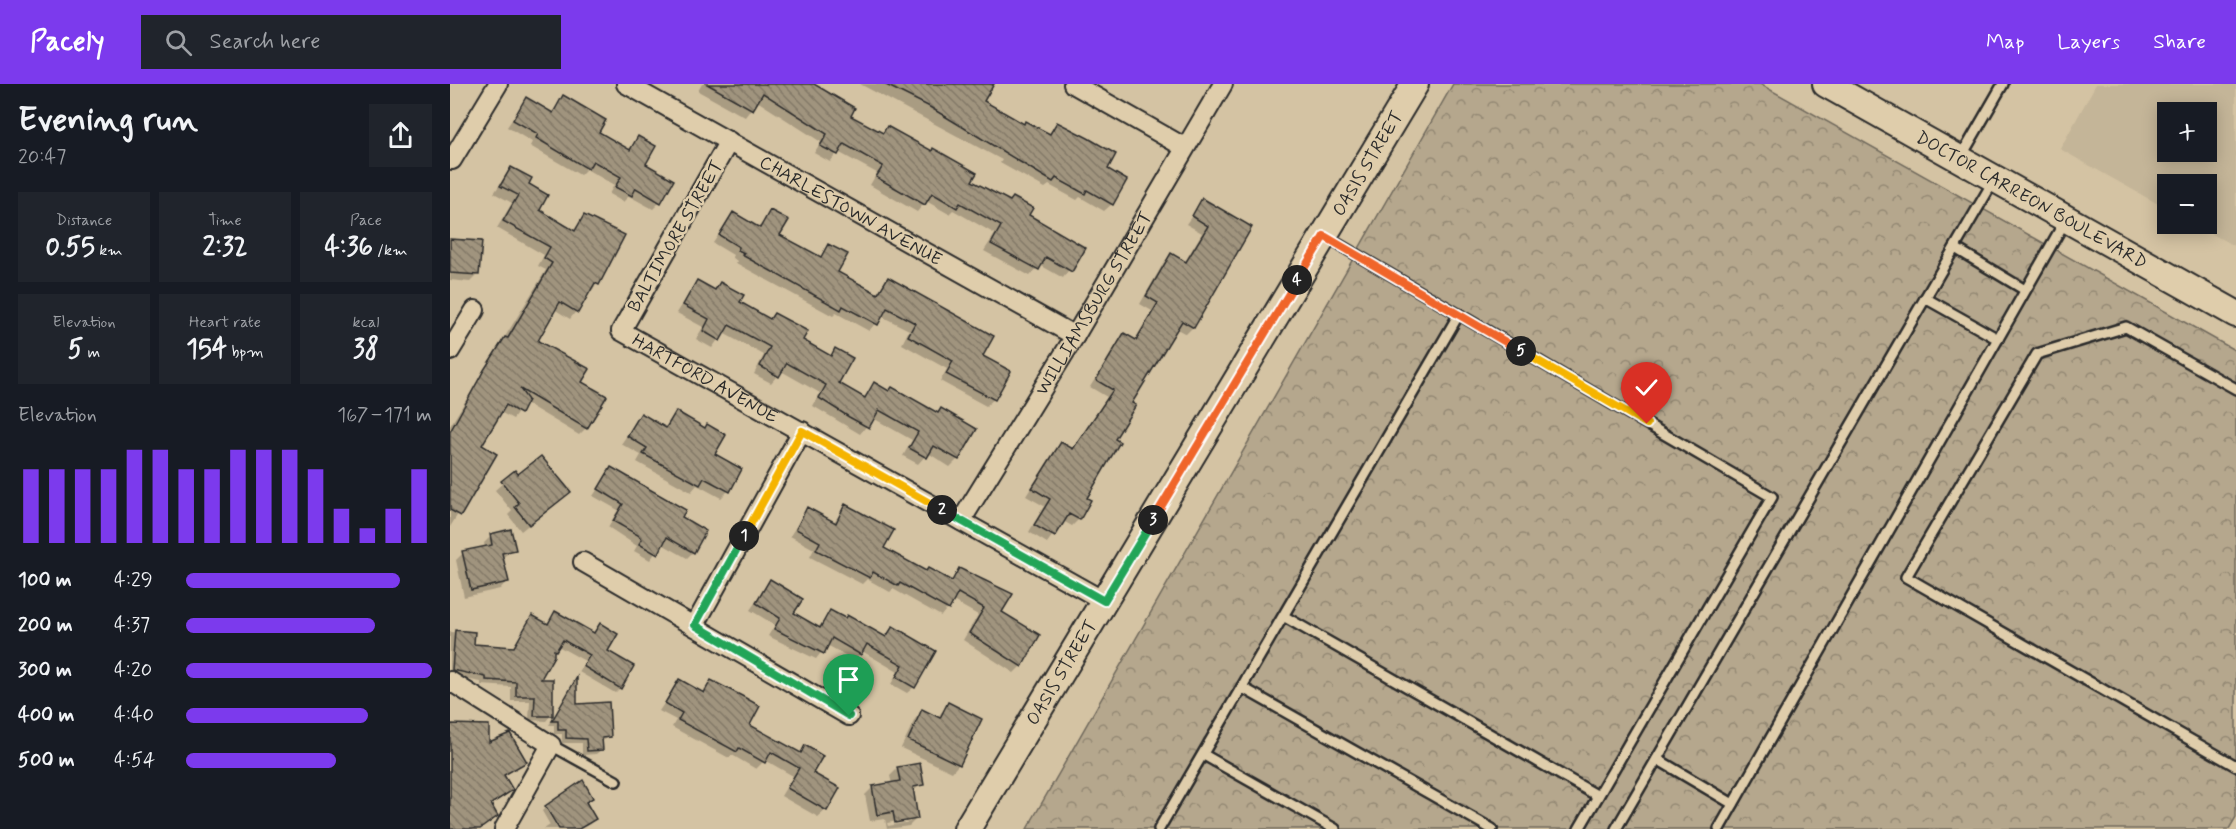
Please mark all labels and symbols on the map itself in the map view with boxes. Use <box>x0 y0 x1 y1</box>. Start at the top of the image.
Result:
street label: OASIS STREET <box>1327 106 1409 221</box>
street label: DOCTOR CARREON BOULEVARD <box>1911 126 2151 275</box>
street label: CHARLESTOWN AVENUE <box>755 150 946 272</box>
street label: BALTIMORE STREET <box>623 156 729 317</box>
street label: WILLIAMSBURG STREET <box>1030 207 1158 400</box>
pin: 4 <box>1282 265 1312 295</box>
street label: HARTFORD AVENUE <box>628 329 782 429</box>
pin: 5 <box>1506 336 1536 366</box>
pin <box>1621 362 1672 424</box>
pin: 2 <box>927 495 957 525</box>
pin: 3 <box>1138 505 1168 535</box>
pin: 1 <box>729 521 759 551</box>
street label: OASIS STREET <box>1021 615 1103 730</box>
pin <box>823 654 874 716</box>

